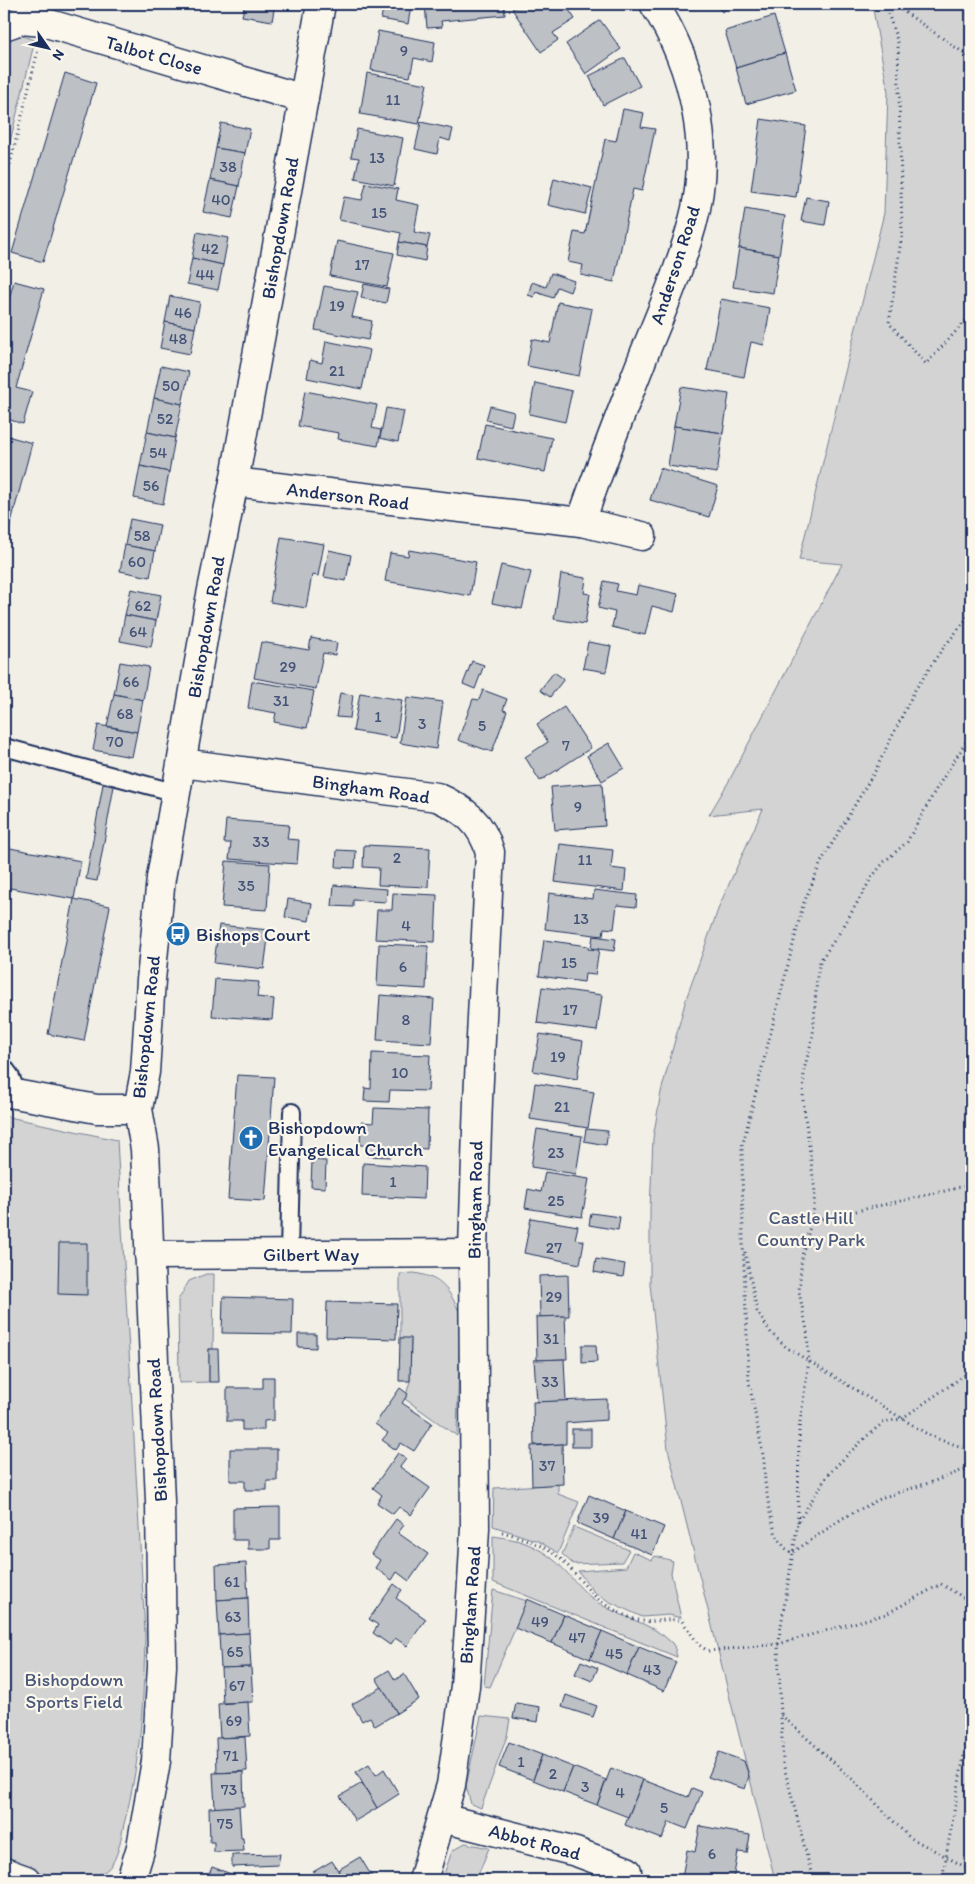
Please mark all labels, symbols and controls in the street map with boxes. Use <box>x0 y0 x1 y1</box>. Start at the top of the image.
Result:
north arrow <box>22 22 72 72</box>
street label: Talbot Close <box>103 30 205 80</box>
house number: 9 <box>400 41 408 60</box>
text: N <box>49 46 68 64</box>
house number: 11 <box>386 90 401 109</box>
house number: 13 <box>369 148 385 167</box>
street label: Bishopdown Road <box>256 155 304 301</box>
house number: 38 <box>219 157 237 176</box>
house number: 40 <box>211 190 231 209</box>
street label: Anderson Road <box>645 202 705 327</box>
house number: 15 <box>371 203 387 222</box>
house number: 42 <box>201 239 220 258</box>
house number: 17 <box>354 255 370 274</box>
house number: 44 <box>195 265 215 284</box>
house number: 19 <box>329 296 345 315</box>
house number: 46 <box>174 303 192 322</box>
house number: 48 <box>169 329 187 348</box>
house number: 21 <box>329 361 345 380</box>
house number: 50 <box>162 376 180 395</box>
house number: 52 <box>157 409 174 428</box>
house number: 54 <box>149 443 167 462</box>
house number: 56 <box>143 476 159 495</box>
street label: Anderson Road <box>285 477 411 515</box>
house number: 58 <box>133 526 151 545</box>
house number: 60 <box>128 552 146 571</box>
street label: Bishopdown Road <box>182 554 230 700</box>
house number: 62 <box>135 596 152 615</box>
house number: 64 <box>129 622 147 641</box>
house number: 29 <box>280 657 296 676</box>
house number: 66 <box>123 672 139 691</box>
house number: 31 <box>273 691 290 710</box>
house number: 68 <box>116 704 134 723</box>
house number: 1 <box>374 707 382 726</box>
house number: 3 <box>418 714 427 733</box>
house number: 5 <box>478 716 486 735</box>
house number: 70 <box>106 732 124 751</box>
house number: 7 <box>562 736 570 755</box>
street label: Bingham Road <box>311 769 431 809</box>
house number: 9 <box>574 797 582 816</box>
house number: 33 <box>252 832 270 851</box>
house number: 2 <box>393 848 402 867</box>
house number: 11 <box>578 850 593 869</box>
house number: 35 <box>237 876 255 895</box>
house number: 13 <box>573 909 589 928</box>
house number: 4 <box>401 916 411 935</box>
bus stop icon: Bishops Court <box>165 921 191 947</box>
place label: Bishops Court <box>196 923 310 946</box>
house number: 15 <box>561 953 577 972</box>
street label: Bishopdown Road <box>127 954 165 1100</box>
house number: 6 <box>399 957 407 976</box>
house number: 17 <box>562 1000 578 1019</box>
house number: 8 <box>402 1010 411 1029</box>
house number: 19 <box>550 1047 566 1066</box>
house number: 10 <box>391 1063 409 1082</box>
house number: 21 <box>554 1097 570 1116</box>
place label: Bishopdown Evangelical Church <box>268 1116 424 1161</box>
church icon: Bishopdown Evangelical Church <box>238 1125 264 1151</box>
street label: Bingham Road <box>462 1141 488 1259</box>
house number: 23 <box>547 1143 565 1162</box>
house number: 1 <box>389 1172 397 1191</box>
house number: 25 <box>548 1191 564 1210</box>
park label: Castle Hill Country Park <box>757 1206 865 1251</box>
house number: 27 <box>546 1238 562 1257</box>
street label: Gilbert Way <box>263 1243 359 1266</box>
house number: 29 <box>546 1287 562 1306</box>
house number: 31 <box>543 1329 560 1348</box>
street label: Bishopdown Road <box>142 1357 172 1503</box>
house number: 33 <box>541 1372 559 1391</box>
house number: 37 <box>539 1456 555 1475</box>
house number: 39 <box>592 1508 610 1527</box>
house number: 41 <box>630 1524 648 1543</box>
street label: Bingham Road <box>454 1545 486 1665</box>
house number: 61 <box>224 1572 241 1591</box>
house number: 63 <box>224 1607 242 1626</box>
house number: 49 <box>531 1612 549 1631</box>
house number: 47 <box>568 1628 586 1647</box>
house number: 65 <box>227 1642 243 1661</box>
house number: 45 <box>605 1644 623 1663</box>
house number: 43 <box>643 1660 661 1679</box>
park label: Bishopdown Sports Field <box>25 1668 124 1713</box>
house number: 67 <box>229 1676 245 1695</box>
house number: 69 <box>226 1711 242 1730</box>
house number: 71 <box>223 1746 239 1765</box>
house number: 1 <box>517 1752 525 1771</box>
house number: 2 <box>549 1764 558 1783</box>
house number: 3 <box>581 1777 590 1796</box>
house number: 73 <box>221 1780 238 1799</box>
house number: 4 <box>615 1783 625 1802</box>
house number: 5 <box>660 1798 668 1817</box>
house number: 75 <box>217 1814 233 1833</box>
street label: Abbot Road <box>486 1819 584 1865</box>
house number: 6 <box>708 1844 716 1863</box>

